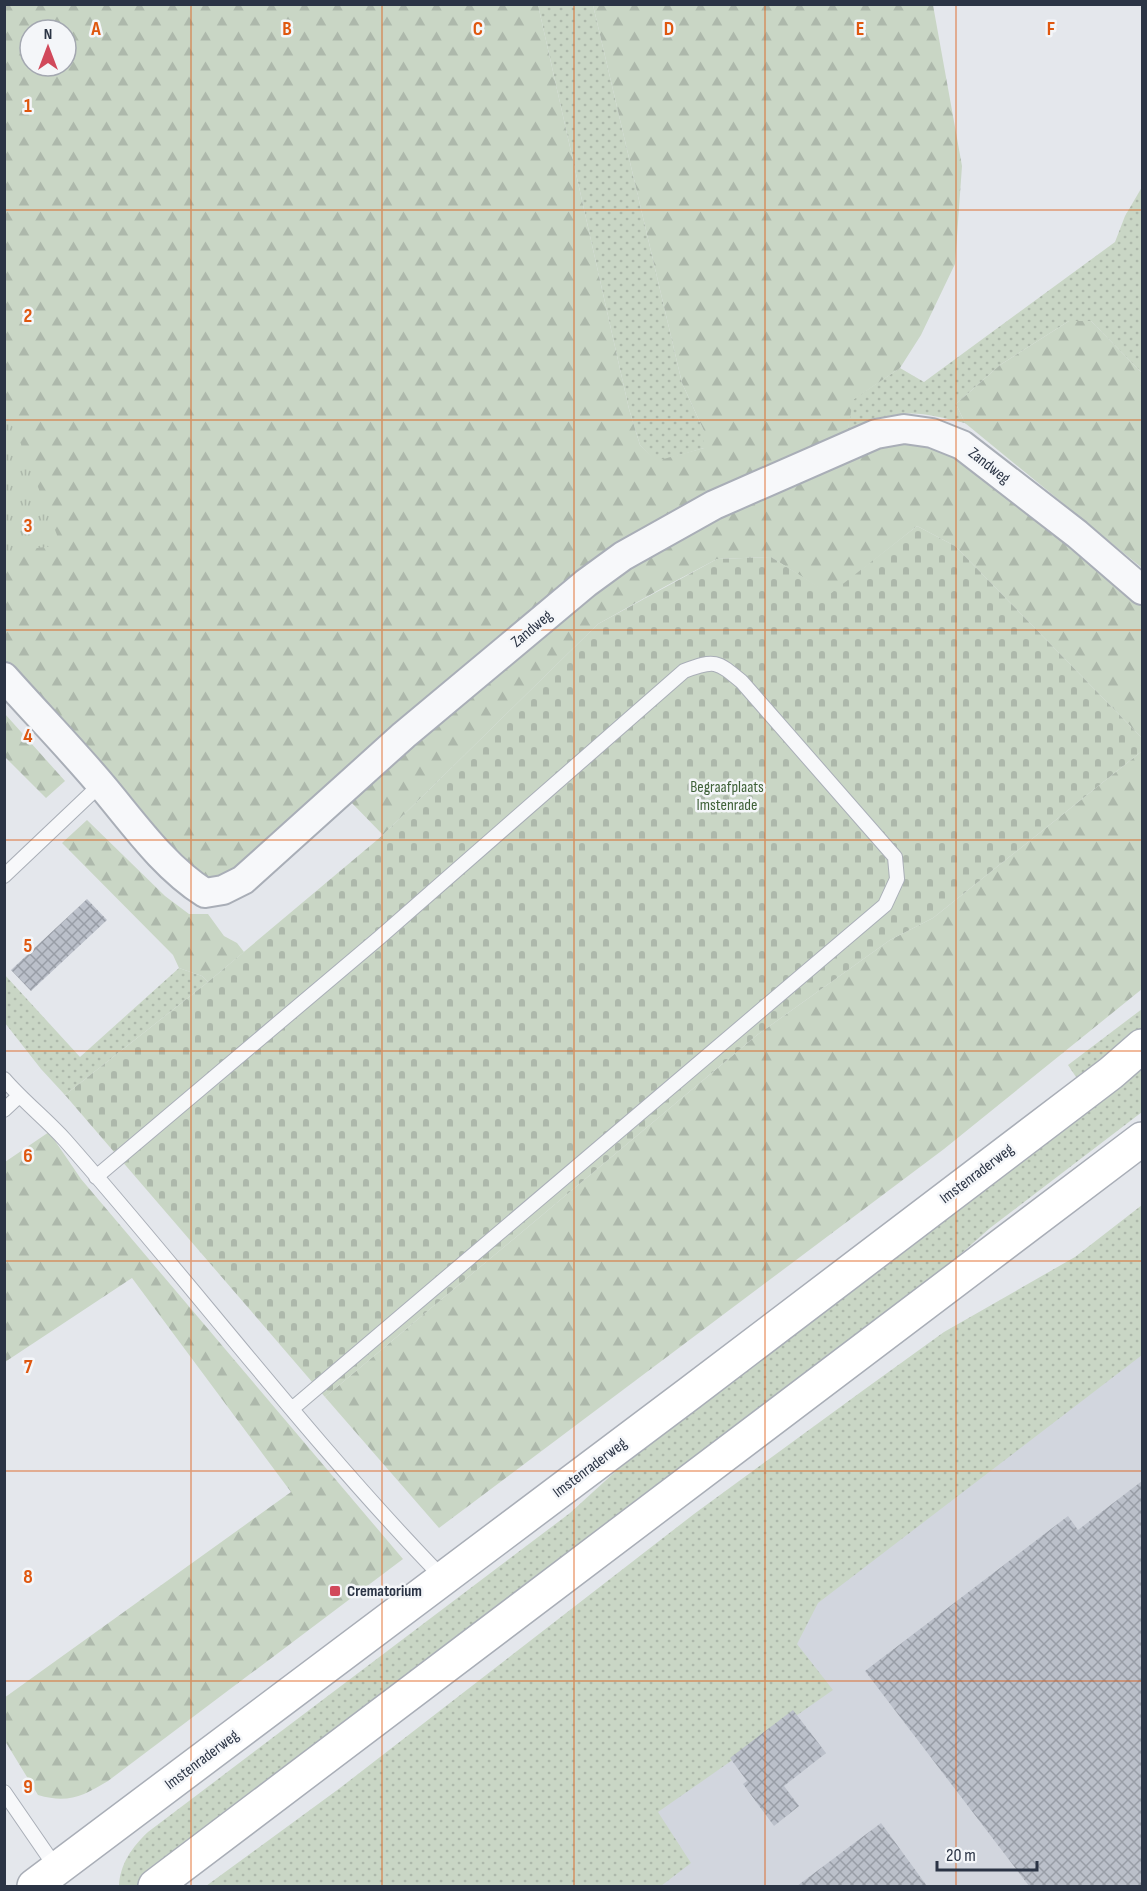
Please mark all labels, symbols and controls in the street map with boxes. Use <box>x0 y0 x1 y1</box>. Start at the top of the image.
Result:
text: A <box>90 17 101 41</box>
text: B <box>282 17 292 41</box>
text: C <box>473 17 483 41</box>
text: D <box>664 17 674 41</box>
text: E <box>856 17 864 41</box>
text: F <box>1047 17 1055 41</box>
north arrow <box>18 18 78 78</box>
text: N <box>44 25 52 44</box>
text: 1 <box>24 94 32 118</box>
text: 2 <box>24 304 32 328</box>
street label: Zandweg <box>964 444 1014 488</box>
text: 3 <box>24 514 33 538</box>
street label: Zandweg <box>508 606 556 652</box>
text: 4 <box>23 724 33 748</box>
park label: Begraafplaats Imstenrade <box>690 778 764 815</box>
text: 5 <box>24 934 33 958</box>
street label: Imstenraderweg <box>936 1140 1018 1208</box>
text: 6 <box>23 1144 33 1168</box>
text: 7 <box>24 1355 33 1379</box>
street label: Imstenraderweg <box>549 1434 631 1502</box>
text: 8 <box>23 1565 33 1589</box>
place label: Crematorium <box>347 1582 422 1601</box>
marker: Crematorium <box>328 1584 342 1598</box>
street label: Imstenraderweg <box>161 1726 243 1794</box>
text: 9 <box>23 1775 33 1799</box>
scale bar <box>937 1834 1038 1872</box>
text: 20 m <box>946 1845 976 1866</box>

